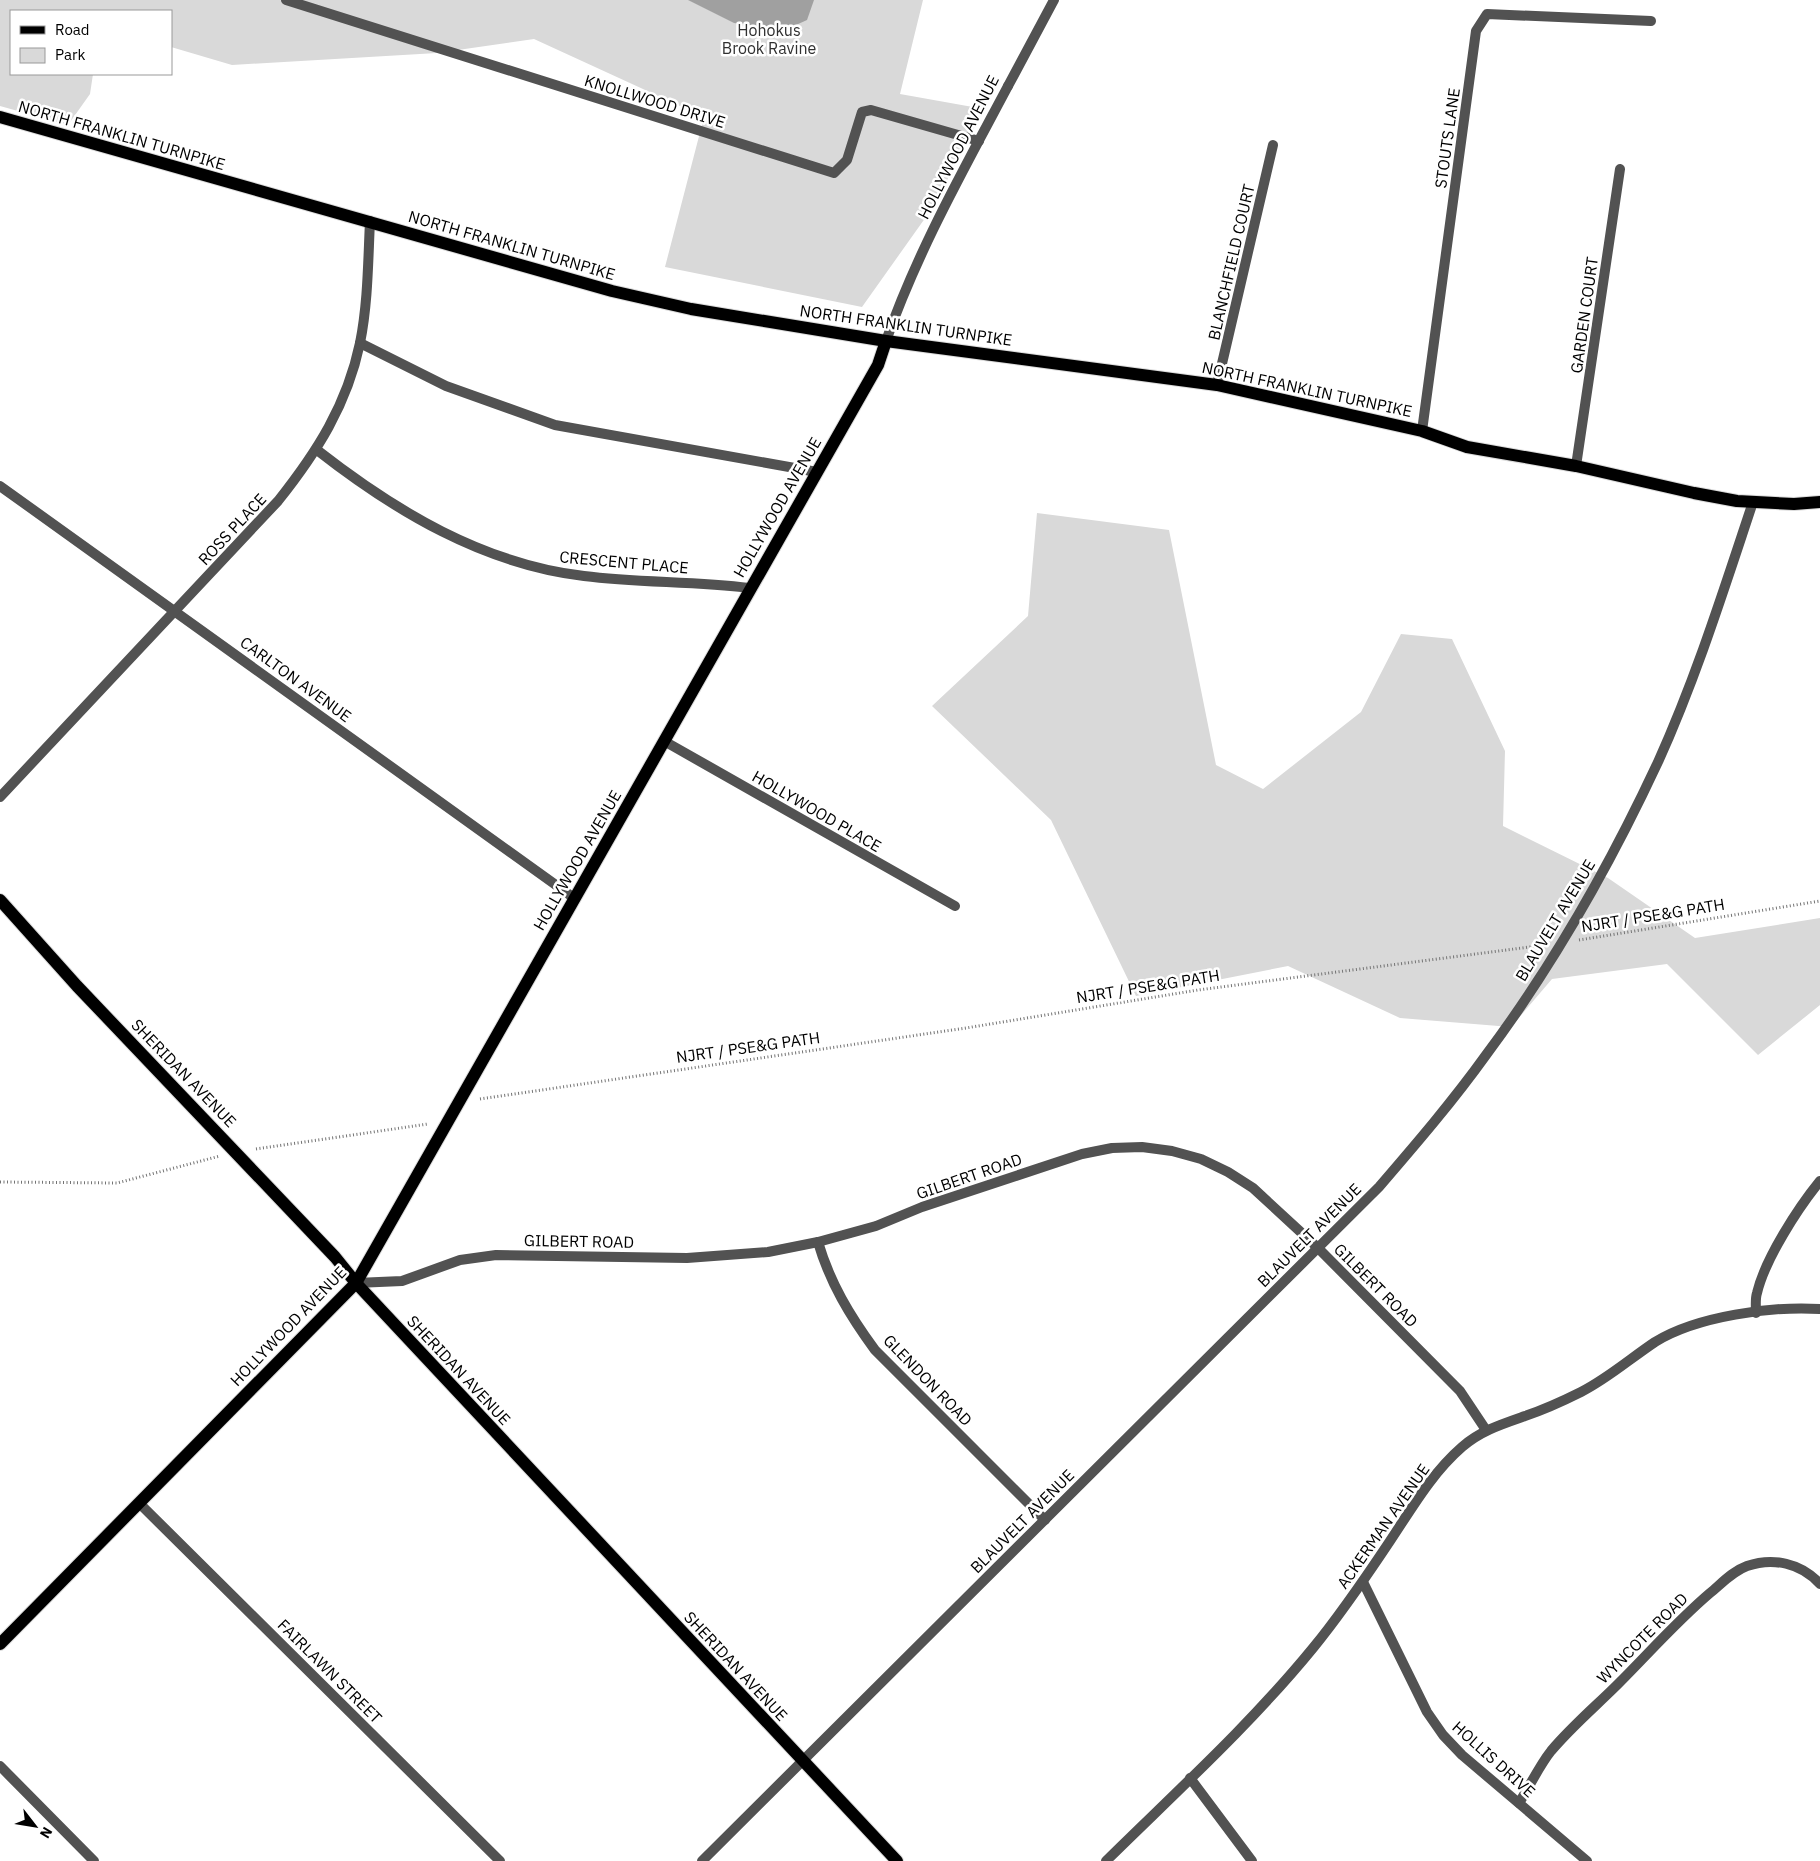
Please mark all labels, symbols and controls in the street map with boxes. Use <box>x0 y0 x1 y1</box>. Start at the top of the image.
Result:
legend <box>10 10 172 75</box>
text: Road <box>55 20 90 39</box>
park label: Hohokus Brook Ravine <box>722 20 817 58</box>
text: Park <box>55 45 85 64</box>
street label: KNOLLWOOD DRIVE <box>582 70 728 132</box>
street label: HOLLYWOOD AVENUE <box>913 72 1003 222</box>
street label: STOUTS LANE <box>1430 86 1464 190</box>
street label: NORTH FRANKLIN TURNPIKE <box>16 96 228 174</box>
street label: BLANCHFIELD COURT <box>1203 182 1259 342</box>
street label: NORTH FRANKLIN TURNPIKE <box>406 206 618 284</box>
street label: GARDEN COURT <box>1566 255 1602 375</box>
street label: NORTH FRANKLIN TURNPIKE <box>799 300 1013 350</box>
street label: NORTH FRANKLIN TURNPIKE <box>1200 357 1414 421</box>
street label: HOLLYWOOD AVENUE <box>729 433 825 581</box>
street label: ROSS PLACE <box>194 489 270 569</box>
street label: CRESCENT PLACE <box>559 546 689 578</box>
street label: CARLTON AVENUE <box>236 632 356 726</box>
street label: HOLLYWOOD PLACE <box>749 766 885 856</box>
street label: HOLLYWOOD AVENUE <box>529 786 625 934</box>
street label: BLAUVELT AVENUE <box>1511 855 1599 985</box>
street label: NJRT / PSE&G PATH <box>1580 894 1726 936</box>
street label: NJRT / PSE&G PATH <box>1075 965 1221 1007</box>
street label: SHERIDAN AVENUE <box>127 1015 241 1131</box>
street label: NJRT / PSE&G PATH <box>675 1027 821 1067</box>
street label: GILBERT ROAD <box>914 1149 1024 1203</box>
street label: BLAUVELT AVENUE <box>1253 1179 1365 1291</box>
street label: GILBERT ROAD <box>524 1230 634 1252</box>
street label: GILBERT ROAD <box>1330 1239 1422 1331</box>
street label: HOLLYWOOD AVENUE <box>226 1262 350 1390</box>
street label: SHERIDAN AVENUE <box>403 1311 515 1429</box>
street label: GLENDON ROAD <box>879 1330 977 1430</box>
street label: ACKERMAN AVENUE <box>1332 1460 1434 1592</box>
street label: BLAUVELT AVENUE <box>966 1465 1078 1577</box>
street label: WYNCOTE ROAD <box>1592 1588 1692 1688</box>
street label: SHERIDAN AVENUE <box>680 1607 792 1725</box>
street label: FAIRLAWN STREET <box>274 1615 386 1727</box>
street label: HOLLIS DRIVE <box>1448 1717 1540 1801</box>
north arrow <box>10 1801 60 1851</box>
text: N <box>36 1824 56 1842</box>

